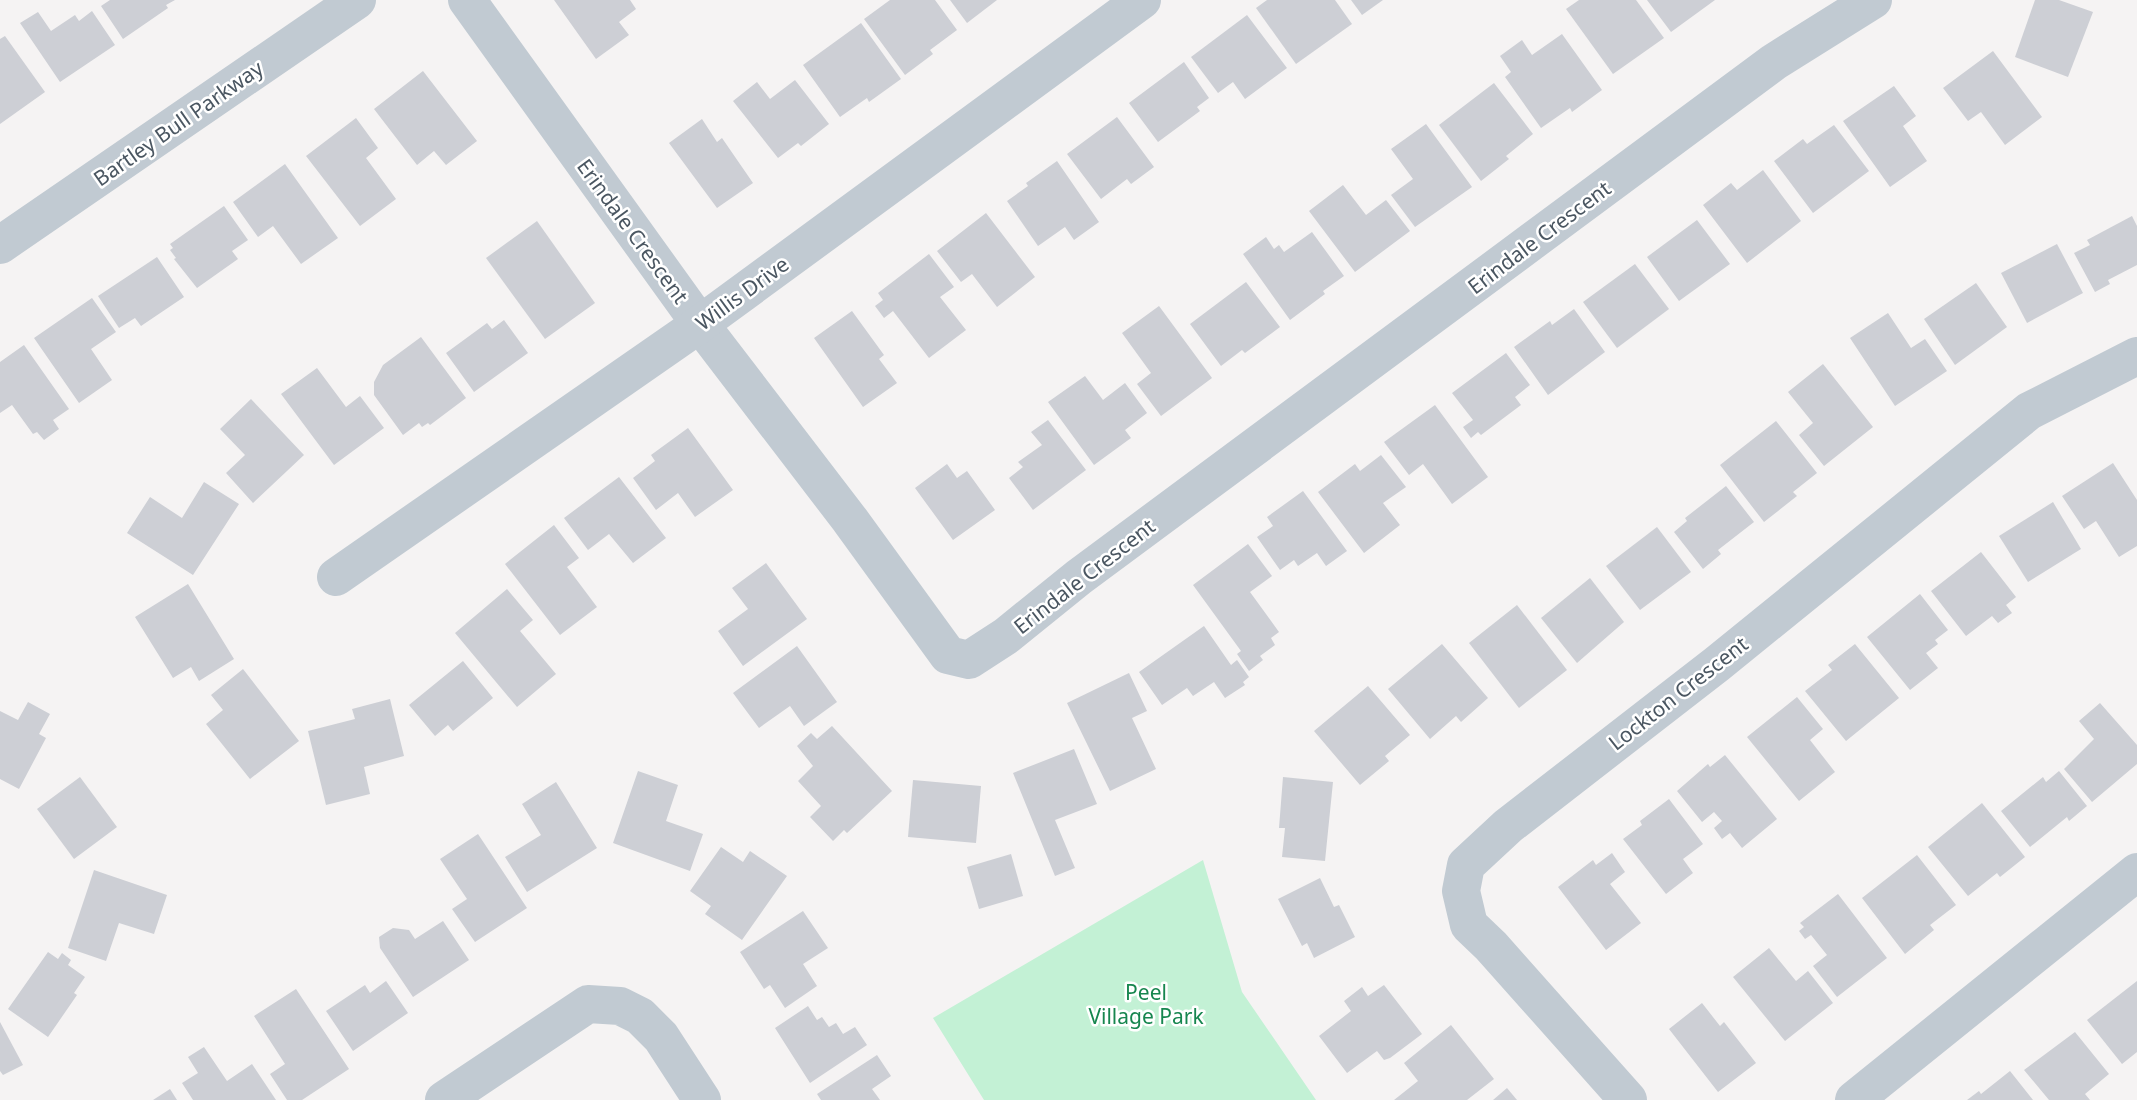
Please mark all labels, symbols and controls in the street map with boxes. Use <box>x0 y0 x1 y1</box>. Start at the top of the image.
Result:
street label: Bartley Bull Parkway <box>88 54 269 192</box>
street label: Erindale Crescent <box>571 153 695 309</box>
street label: Erindale Crescent <box>1462 174 1616 300</box>
street label: Willis Drive <box>690 250 794 336</box>
street label: Erindale Crescent <box>1008 512 1161 640</box>
street label: Lockton Crescent <box>1603 629 1754 756</box>
park label: Peel Village Park <box>1088 978 1204 1030</box>

